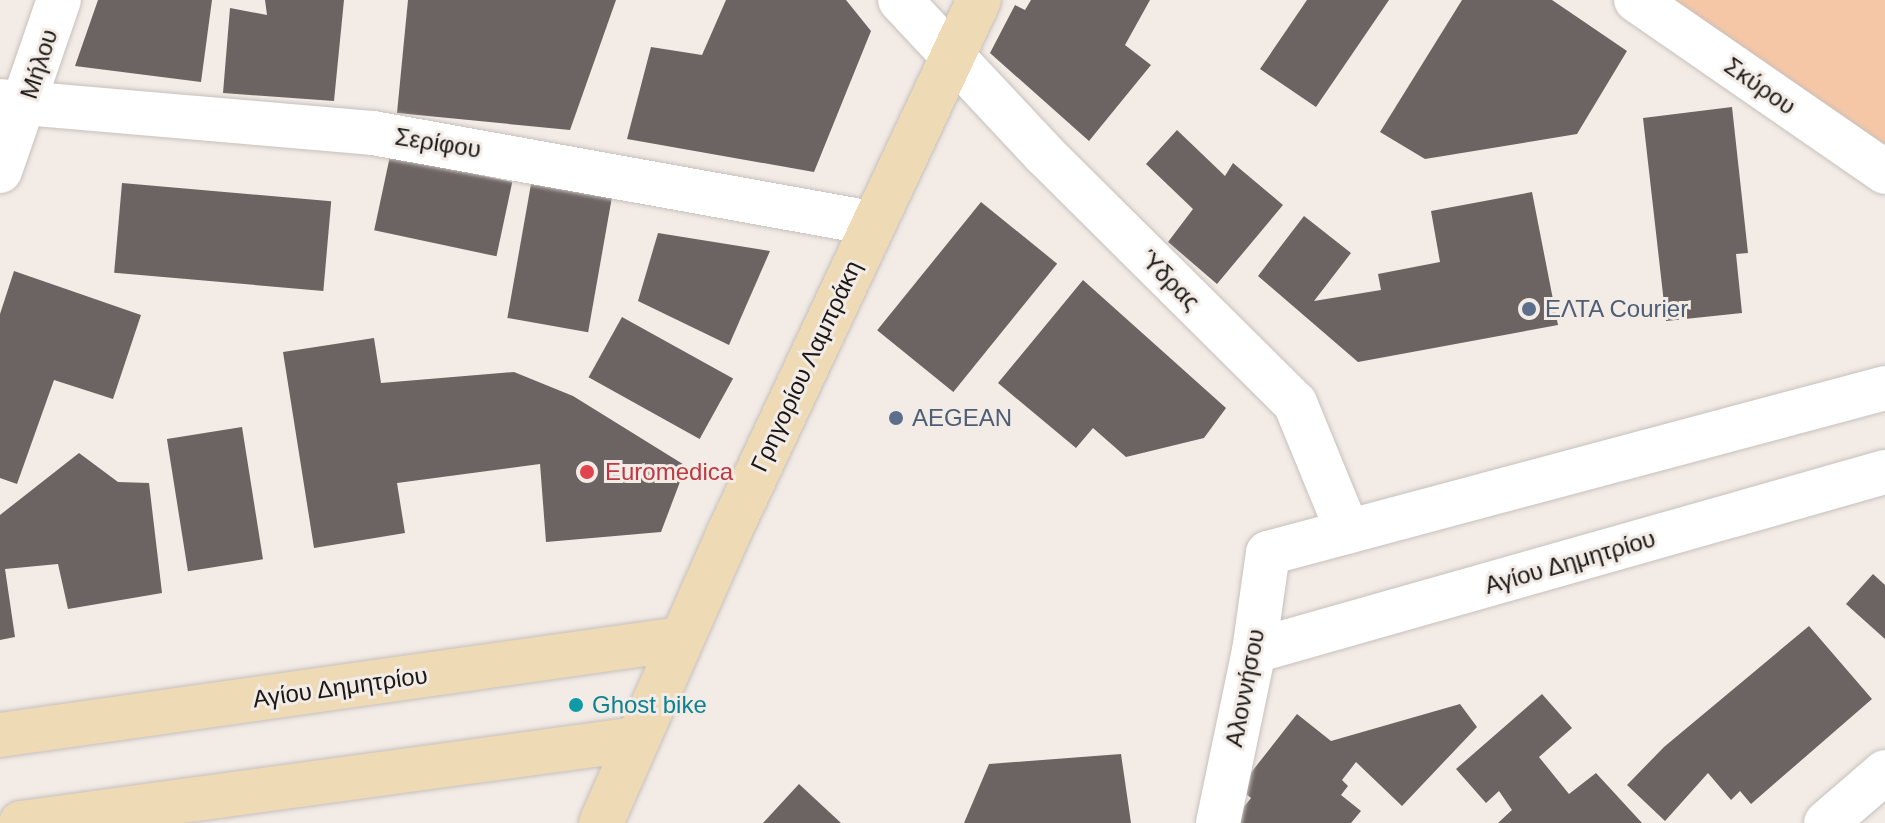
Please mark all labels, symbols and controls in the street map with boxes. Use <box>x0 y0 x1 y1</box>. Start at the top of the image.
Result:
street label: Μήλου <box>14 26 64 102</box>
street label: Σκύρου <box>1719 51 1801 121</box>
street label: Σερίφου <box>393 122 483 164</box>
street label: Ύδρας <box>1134 244 1206 316</box>
street label: Γρηγορίου Λαμπράκη <box>744 255 868 477</box>
place label: ΕΛΤΑ Courier <box>1545 295 1690 323</box>
marker: ΕΛΤΑ Courier <box>1520 300 1538 318</box>
place label: AEGEAN <box>912 404 1012 432</box>
marker: AEGEAN <box>887 409 905 427</box>
place label: Euromedica <box>605 458 733 486</box>
marker: Euromedica <box>576 461 598 483</box>
street label: Αγίου Δημητρίου <box>1481 524 1659 600</box>
street label: Αλοννήσου <box>1219 627 1271 749</box>
street label: Αγίου Δημητρίου <box>250 660 430 714</box>
place label: Ghost bike <box>592 691 707 719</box>
marker: Ghost bike <box>567 696 585 714</box>

